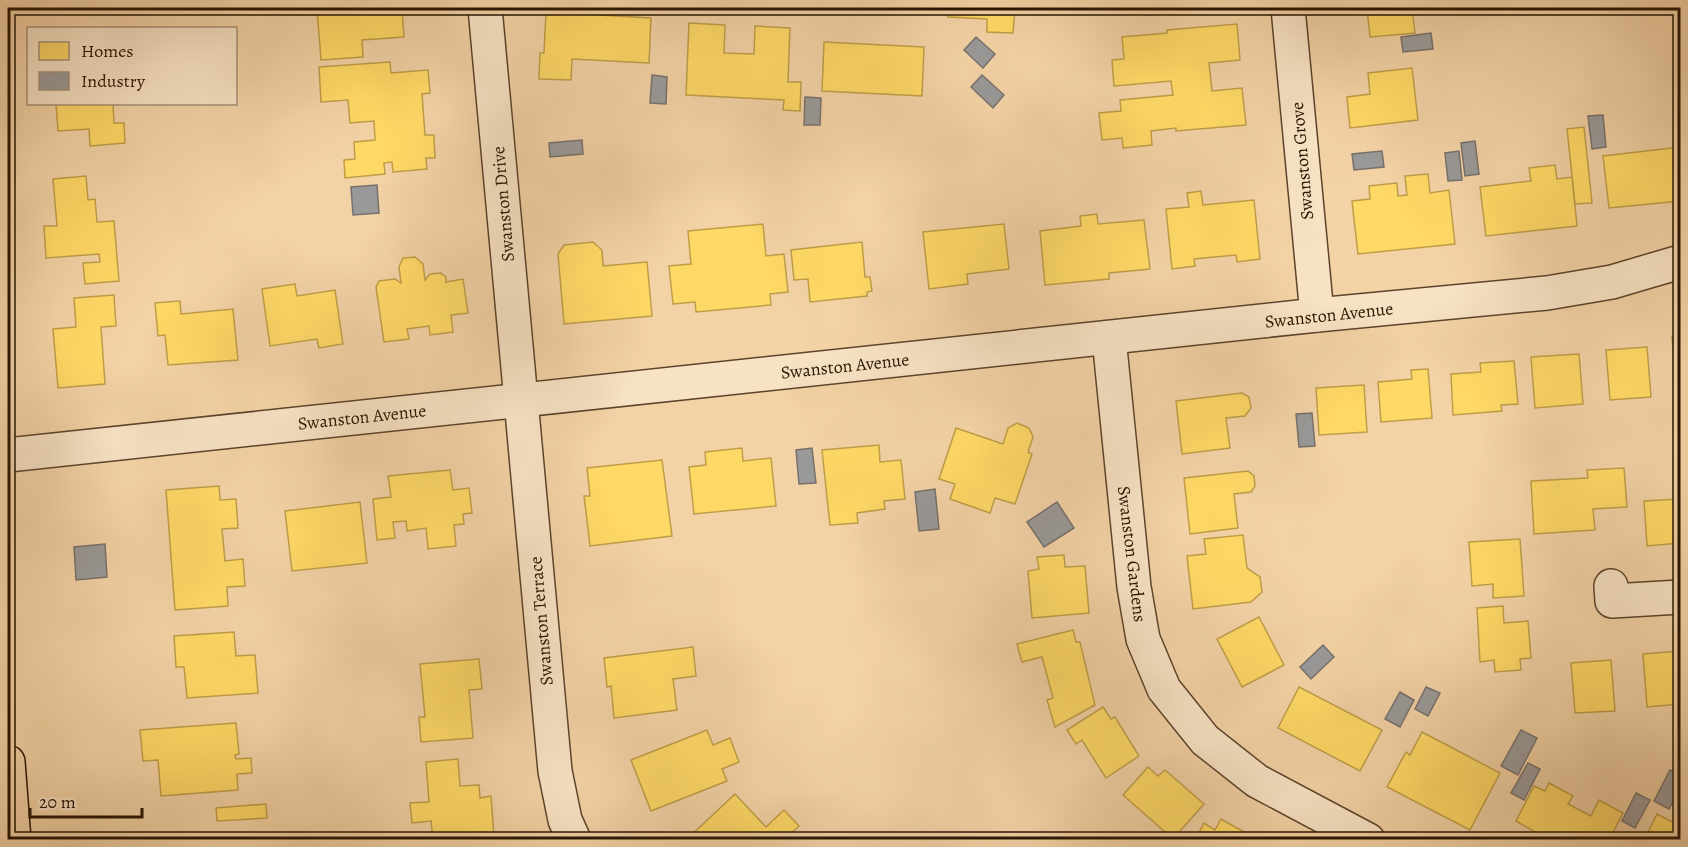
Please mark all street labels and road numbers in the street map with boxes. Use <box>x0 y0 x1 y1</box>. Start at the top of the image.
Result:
street label: Swanston Grove <box>1285 101 1319 221</box>
street label: Swanston Drive <box>486 145 520 263</box>
street label: Swanston Avenue <box>1264 296 1394 334</box>
street label: Swanston Avenue <box>780 347 910 385</box>
street label: Swanston Avenue <box>297 398 427 436</box>
street label: Swanston Gardens <box>1112 484 1152 624</box>
street label: Swanston Terrace <box>523 555 559 687</box>

